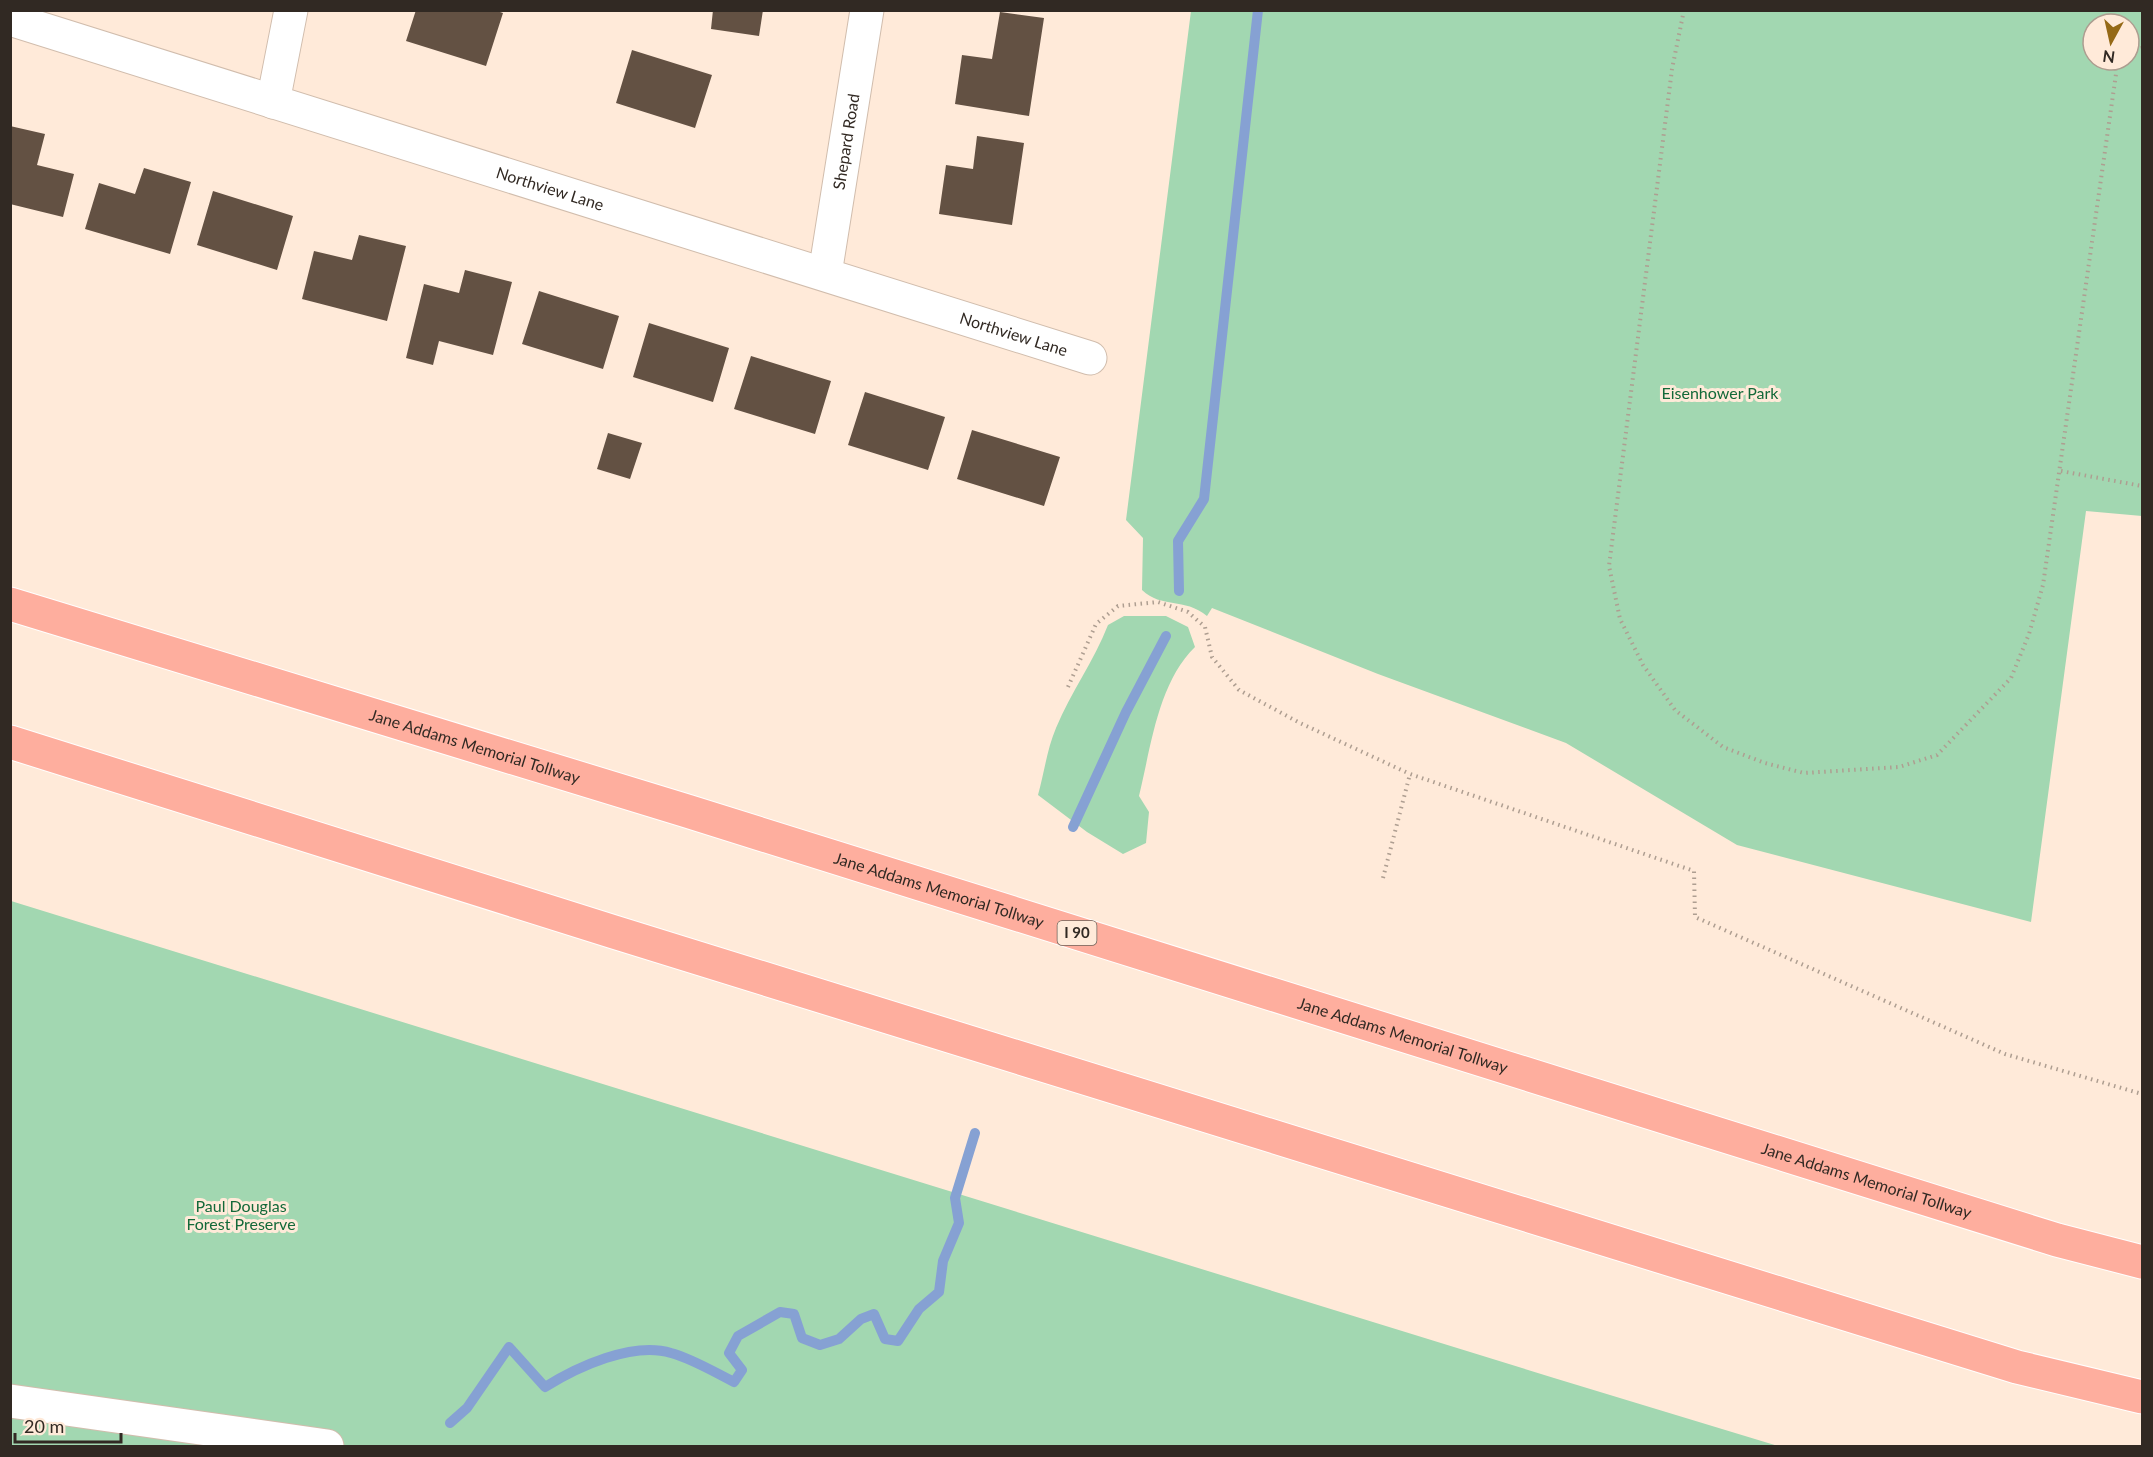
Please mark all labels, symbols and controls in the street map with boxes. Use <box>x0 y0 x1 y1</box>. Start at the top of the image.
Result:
north arrow <box>2081 12 2141 72</box>
text: N <box>2101 47 2116 68</box>
street label: Shepard Road <box>829 92 863 191</box>
street label: Northview Lane <box>494 162 606 214</box>
street label: Northview Lane <box>958 308 1070 359</box>
park label: Eisenhower Park <box>1662 383 1779 402</box>
street label: Jane Addams Memorial Tollway <box>367 705 583 787</box>
street label: Jane Addams Memorial Tollway <box>832 848 1047 931</box>
road number: I 90 <box>1058 921 1096 945</box>
street label: Jane Addams Memorial Tollway <box>1296 993 1511 1077</box>
street label: Jane Addams Memorial Tollway <box>1759 1138 1975 1222</box>
park label: Paul Douglas Forest Preserve <box>186 1196 296 1233</box>
scale bar <box>15 1406 122 1444</box>
text: 20 m <box>24 1415 64 1437</box>

